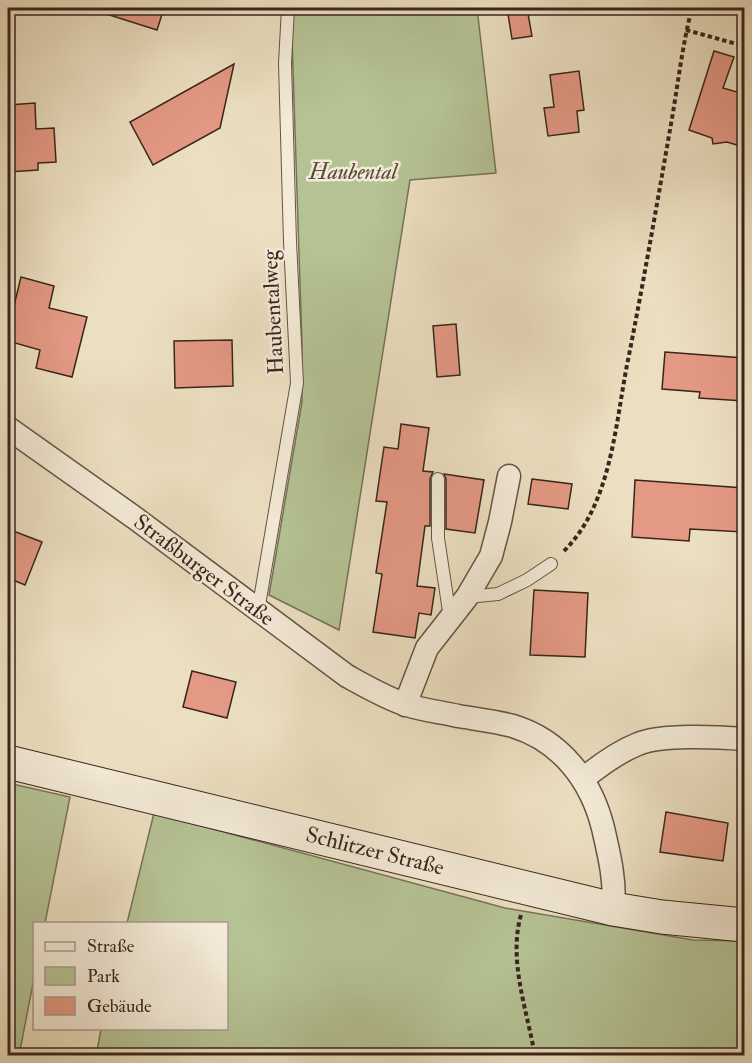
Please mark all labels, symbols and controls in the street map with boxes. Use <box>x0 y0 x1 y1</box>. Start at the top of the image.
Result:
park label: Haubental <box>308 158 399 186</box>
street label: Haubentalweg <box>256 248 290 375</box>
street label: Straßburger Straße <box>128 508 280 632</box>
street label: Schlitzer Straße <box>303 820 447 882</box>
legend <box>33 922 228 1030</box>
text: Straße <box>87 935 135 958</box>
text: Park <box>87 965 120 988</box>
text: Gebäude <box>87 995 152 1018</box>

